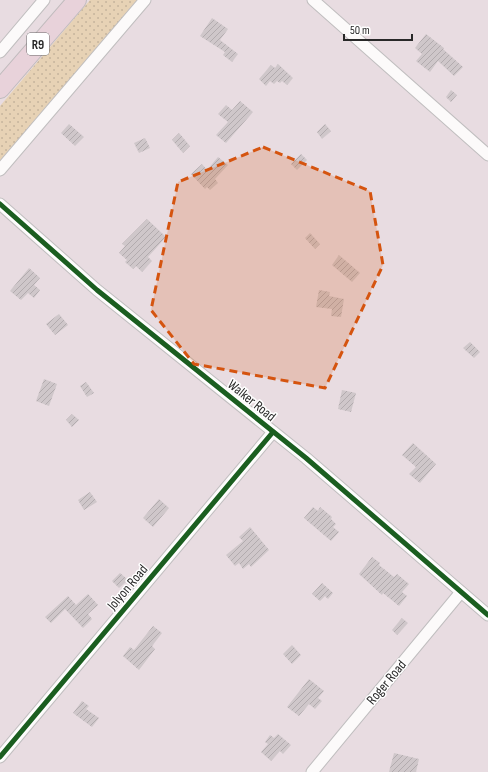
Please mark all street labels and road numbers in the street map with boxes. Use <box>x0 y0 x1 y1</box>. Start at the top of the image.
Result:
road number: R9 <box>27 33 49 55</box>
street label: Walker Road <box>224 376 279 425</box>
street label: Jolyon Road <box>103 561 151 614</box>
street label: Roger Road <box>363 657 410 708</box>

